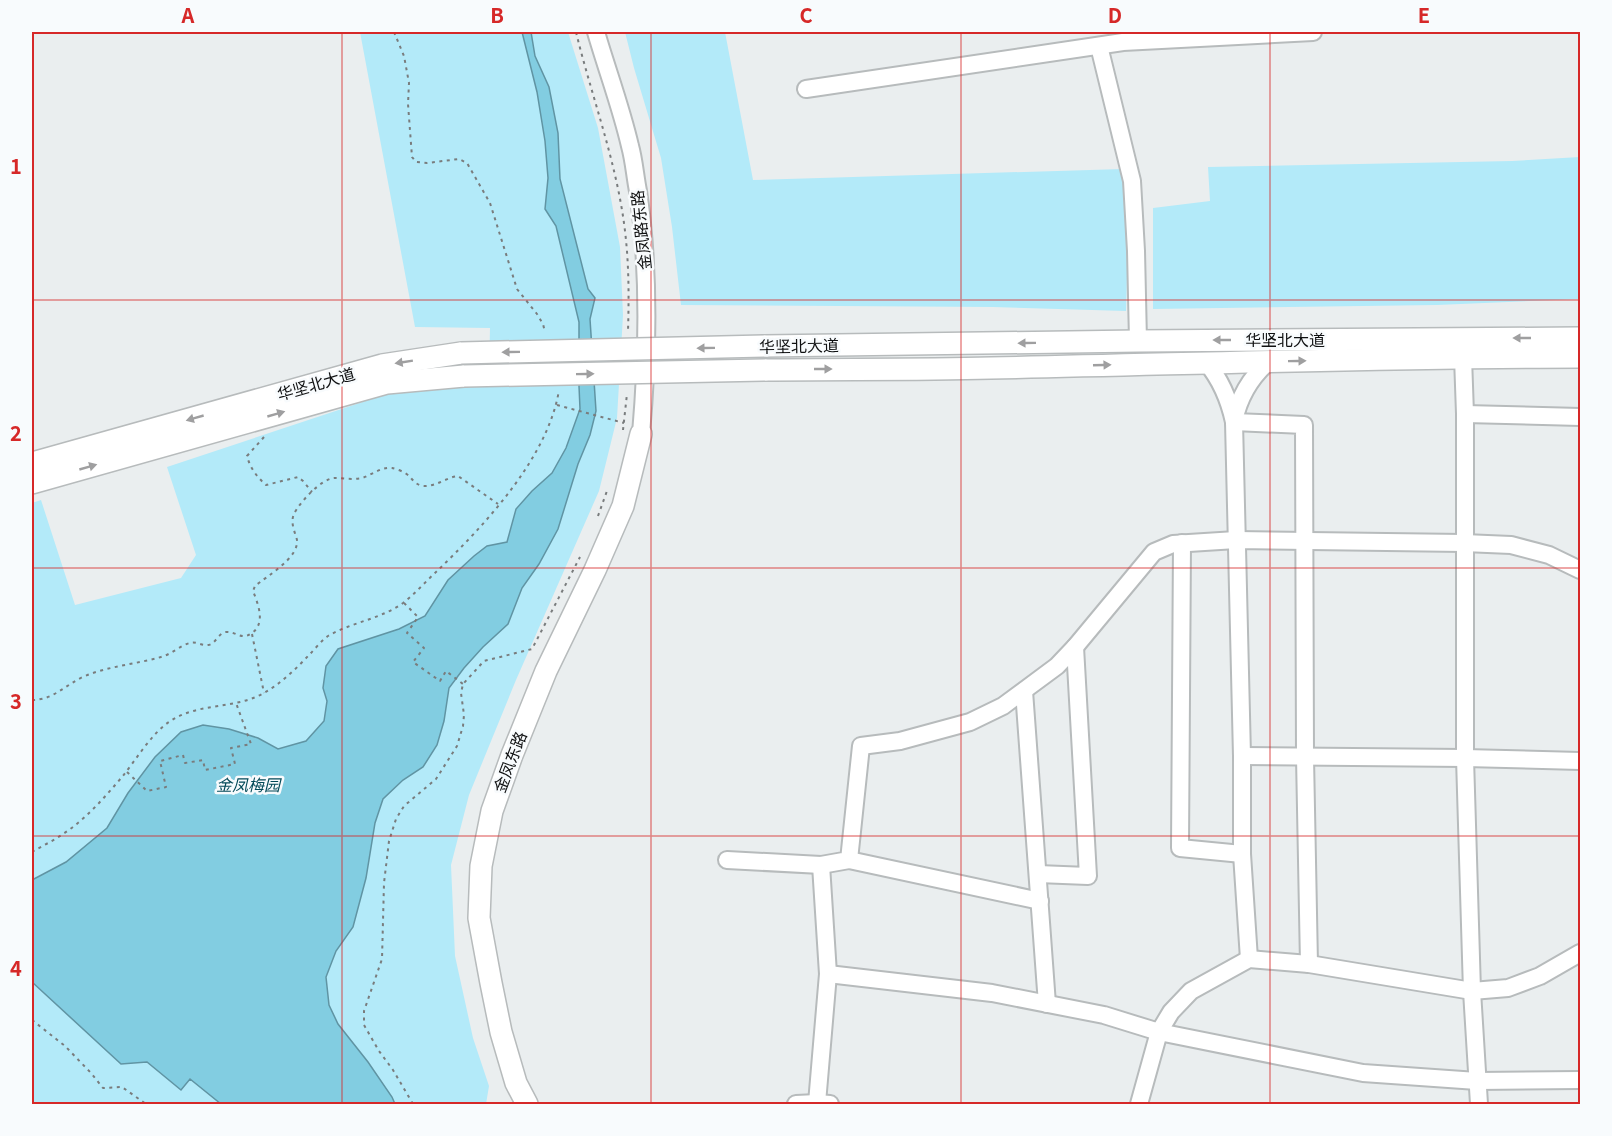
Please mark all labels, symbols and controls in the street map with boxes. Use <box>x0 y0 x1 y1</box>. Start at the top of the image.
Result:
text: A <box>181 0 195 29</box>
text: B <box>490 0 504 29</box>
text: C <box>799 0 813 29</box>
text: D <box>1108 0 1122 29</box>
text: E <box>1418 0 1430 29</box>
text: 1 <box>10 151 22 180</box>
street label: 金凤路东路 <box>624 189 656 271</box>
street label: 华坚北大道 <box>1245 327 1325 351</box>
street label: 华坚北大道 <box>759 332 839 358</box>
one-way arrow <box>1513 333 1532 343</box>
one-way arrow <box>1213 335 1232 345</box>
one-way arrow <box>1018 338 1037 347</box>
one-way arrow <box>696 343 715 352</box>
one-way arrow <box>502 348 521 357</box>
one-way arrow <box>1288 356 1307 366</box>
one-way arrow <box>394 358 413 367</box>
street label: 华坚北大道 <box>274 360 357 406</box>
one-way arrow <box>1093 360 1112 370</box>
one-way arrow <box>814 365 833 374</box>
one-way arrow <box>576 369 595 378</box>
one-way arrow <box>267 409 285 418</box>
one-way arrow <box>186 413 204 423</box>
text: 2 <box>10 418 22 447</box>
one-way arrow <box>79 462 97 471</box>
text: 3 <box>10 686 22 715</box>
street label: 金凤东路 <box>486 727 532 796</box>
park label: 金凤梅园 <box>216 772 282 796</box>
text: 4 <box>10 953 22 982</box>

